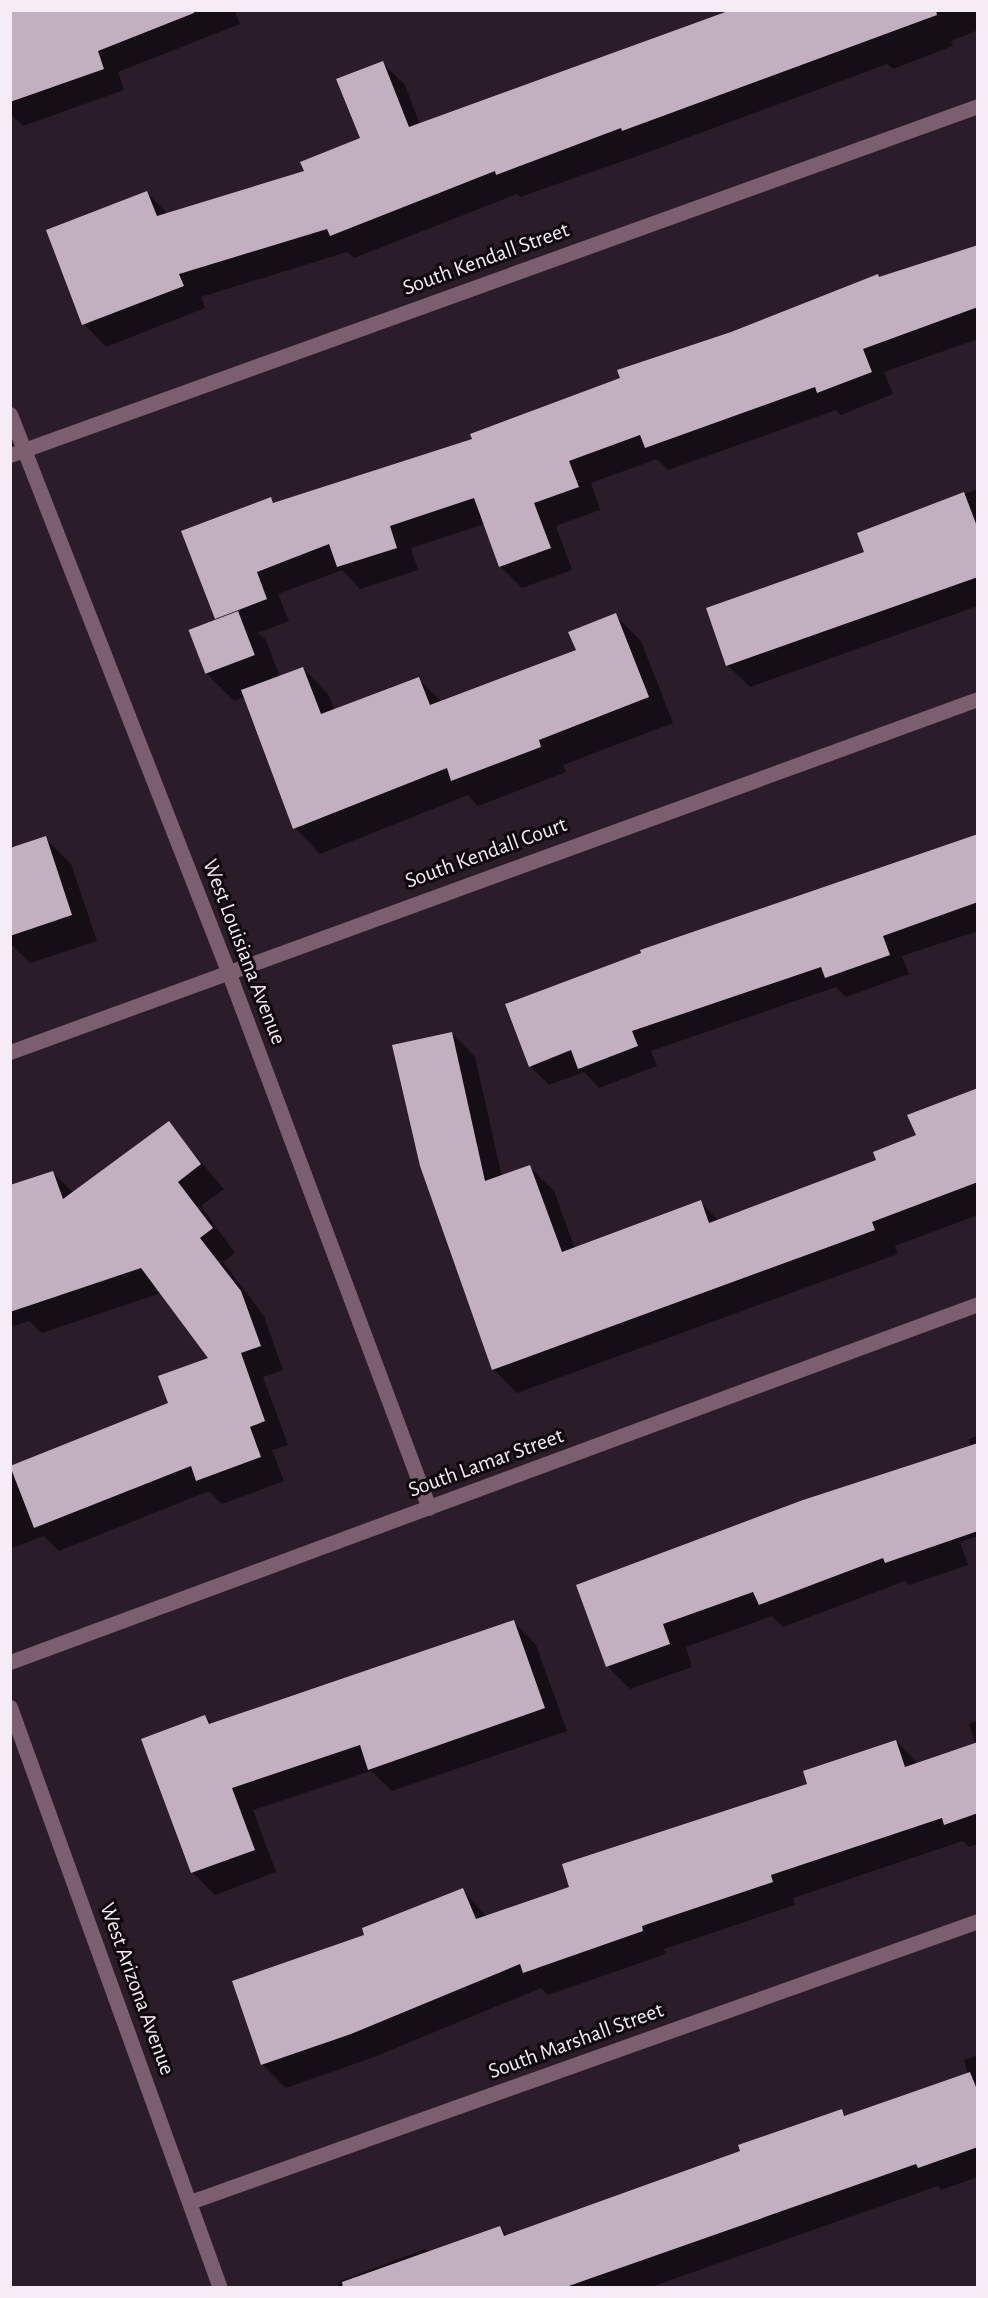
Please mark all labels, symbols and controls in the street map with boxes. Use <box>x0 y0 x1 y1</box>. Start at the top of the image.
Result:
street label: South Kendall Street <box>399 217 573 301</box>
street label: South Kendall Court <box>402 812 570 894</box>
street label: West Louisiana Avenue <box>196 856 292 1048</box>
street label: South Lamar Street <box>405 1423 567 1503</box>
street label: West Arizona Avenue <box>94 1899 180 2079</box>
street label: South Marshall Street <box>485 1997 667 2085</box>

